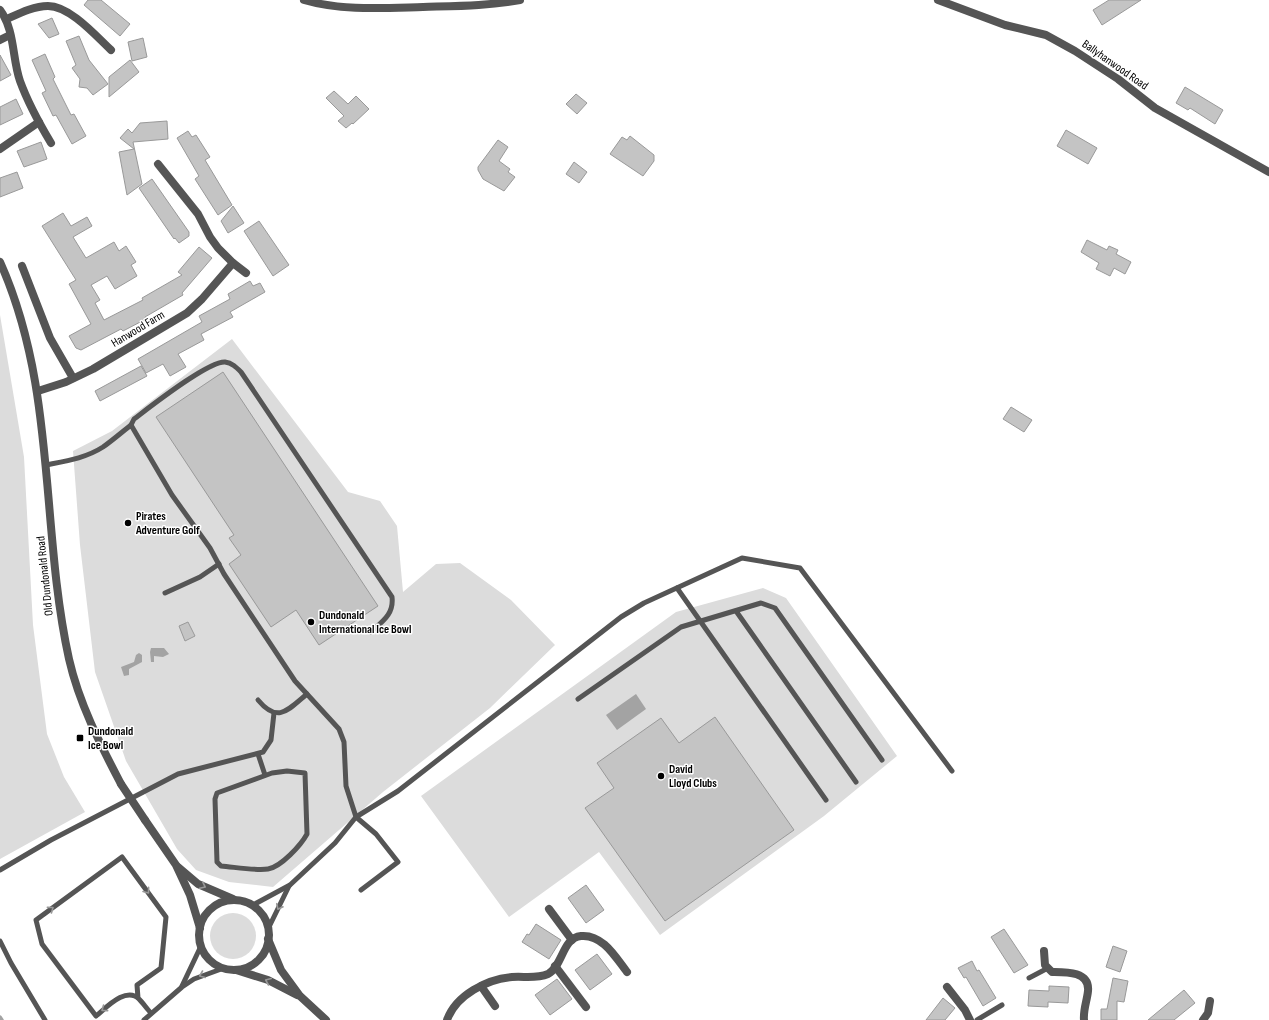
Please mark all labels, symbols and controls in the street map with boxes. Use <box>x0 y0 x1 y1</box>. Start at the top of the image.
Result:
street label: Ballyhanwood Road <box>1079 37 1151 93</box>
street label: Hanwood Farm <box>109 307 168 351</box>
place label: Pirates Adventure Golf <box>135 509 200 538</box>
marker: Pirates Adventure Golf <box>123 518 133 528</box>
street label: Old Dundonald Road <box>33 535 57 617</box>
place label: Dundonald International Ice Bowl <box>319 608 412 637</box>
marker: Dundonald International Ice Bowl <box>306 617 316 627</box>
place label: Dundonald Ice Bowl <box>88 724 133 753</box>
marker: Dundonald Ice Bowl <box>75 733 85 743</box>
place label: David Lloyd Clubs <box>669 762 717 791</box>
marker: David Lloyd Clubs <box>656 771 666 781</box>
one-way arrow <box>199 881 207 889</box>
one-way arrow <box>142 886 149 893</box>
one-way arrow <box>276 903 284 911</box>
one-way arrow <box>47 906 54 914</box>
one-way arrow <box>198 971 205 979</box>
one-way arrow <box>265 977 272 985</box>
one-way arrow <box>102 1004 109 1011</box>

